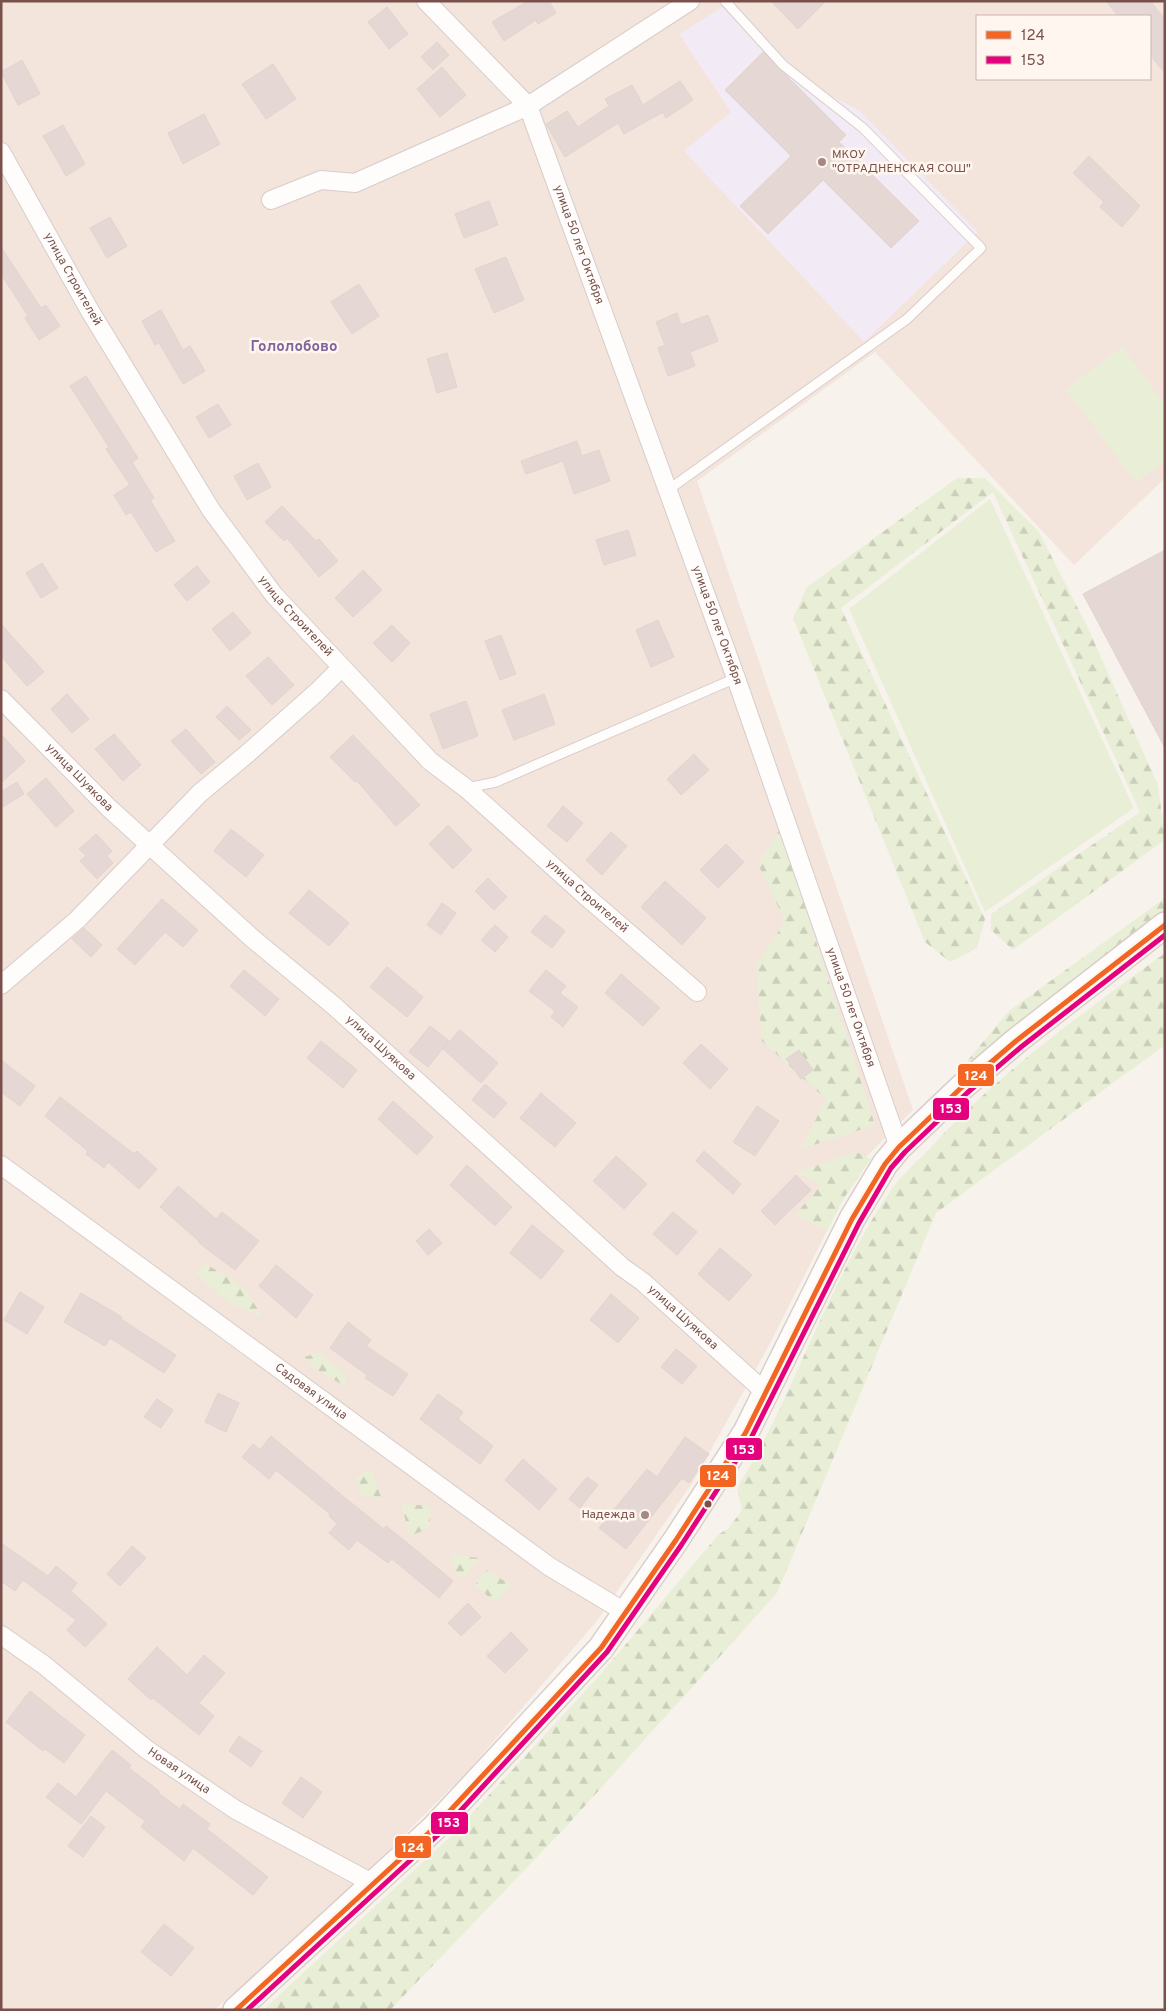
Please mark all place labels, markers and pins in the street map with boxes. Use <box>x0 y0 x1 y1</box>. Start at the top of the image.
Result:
place label: МКОУ "ОТРАДНЕНСКАЯ СОШ" <box>832 147 971 177</box>
marker: МКОУ "ОТРАДНЕНСКАЯ СОШ" <box>816 156 828 168</box>
unlabelled marker <box>703 1499 713 1509</box>
place label: Надежда <box>581 1507 635 1523</box>
marker: Надежда <box>639 1509 651 1521</box>

